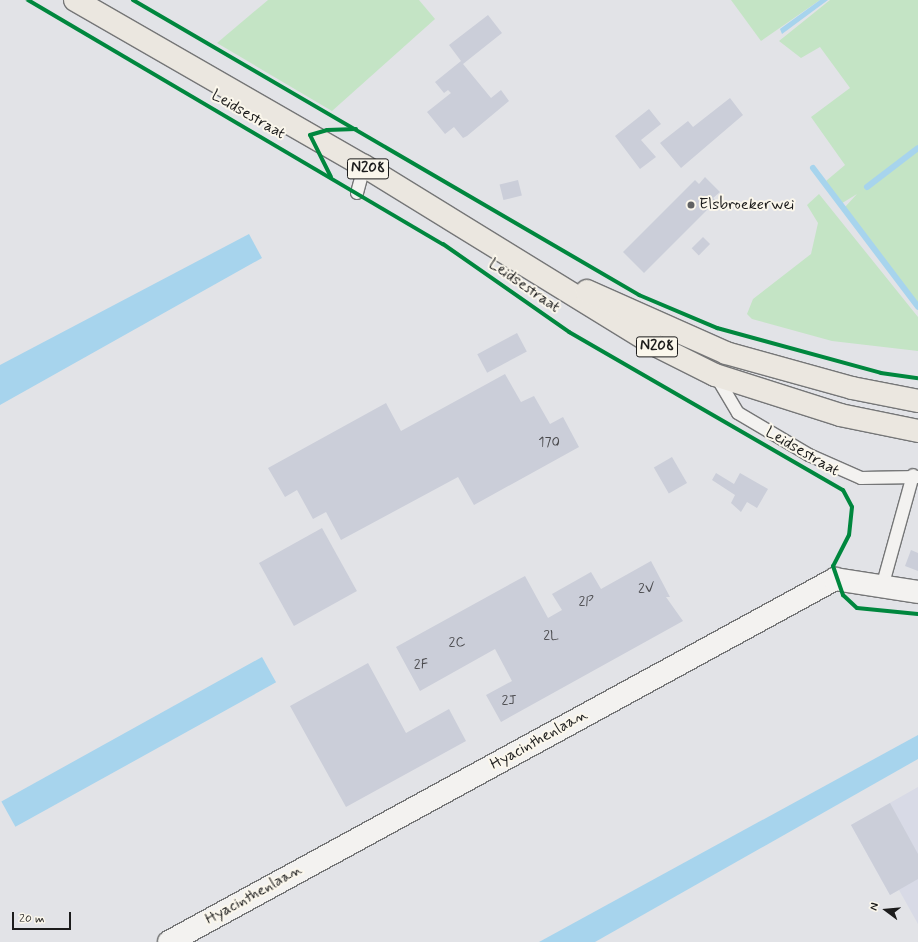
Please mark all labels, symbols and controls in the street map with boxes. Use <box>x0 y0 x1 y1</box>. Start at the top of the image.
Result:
street label: Leidsestraat <box>207 86 289 144</box>
road number: N208 <box>346 156 390 182</box>
place label: Elsbroekerwei <box>699 195 794 215</box>
marker: Elsbroekerwei <box>686 200 696 210</box>
street label: Leidsestraat <box>485 254 563 318</box>
road number: N208 <box>635 334 679 360</box>
street label: Leidsestraat <box>761 423 843 481</box>
house number: 170 <box>538 434 560 450</box>
house number: 2V <box>638 580 654 596</box>
house number: 2P <box>578 593 594 609</box>
house number: 2L <box>543 627 559 643</box>
house number: 2C <box>449 634 465 650</box>
house number: 2F <box>414 656 428 672</box>
house number: 2J <box>502 692 516 708</box>
street label: Hyacinthenlaan <box>487 705 591 775</box>
street label: Hyacinthenlaan <box>202 860 306 930</box>
north arrow <box>866 890 906 930</box>
text: N <box>867 901 882 912</box>
scale bar <box>14 904 73 930</box>
text: 20 m <box>19 911 45 927</box>

